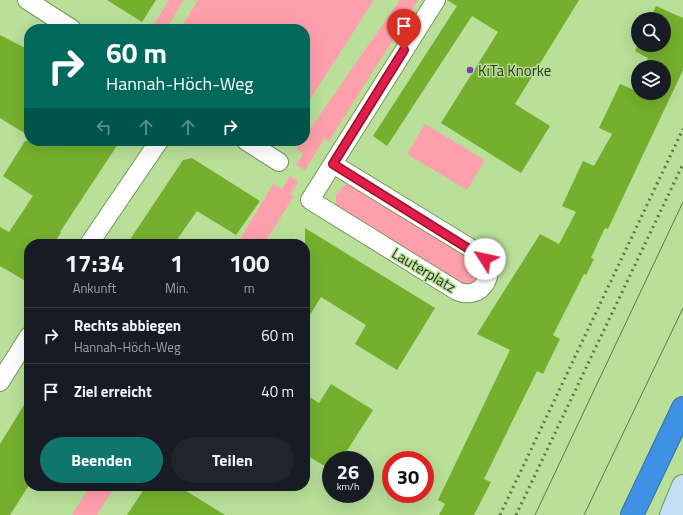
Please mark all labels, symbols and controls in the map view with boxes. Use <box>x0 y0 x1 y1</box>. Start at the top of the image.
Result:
pin <box>387 9 421 50</box>
map controls <box>631 12 671 100</box>
button: search <box>631 12 671 52</box>
icon: arrive <box>393 15 415 37</box>
text: 60 m <box>106 31 167 74</box>
icon: right <box>40 40 92 92</box>
place label: KiTa Knorke <box>478 59 551 82</box>
button: layers <box>631 60 671 100</box>
marker: KiTa Knorke <box>465 65 475 75</box>
text: Hannah-Höch-Weg <box>106 70 254 97</box>
icon: left <box>93 116 115 138</box>
icon: ahead <box>135 116 157 138</box>
icon: ahead <box>177 116 199 138</box>
icon: right <box>219 116 241 138</box>
position arrow <box>464 238 506 280</box>
street label: Lauterplatz <box>387 242 461 298</box>
text: 17:34 <box>65 245 124 281</box>
text: 1 <box>170 245 184 281</box>
text: 100 <box>229 245 269 281</box>
text: Ankunft <box>73 278 116 298</box>
text: Min. <box>165 278 189 298</box>
text: m <box>244 278 255 298</box>
text: Rechts abbiegen <box>74 314 181 337</box>
text: 60 m <box>261 324 294 347</box>
icon: right <box>40 325 62 347</box>
text: Hannah-Höch-Weg <box>74 337 181 357</box>
text: Ziel erreicht <box>74 380 152 403</box>
text: 40 m <box>261 380 294 403</box>
icon: arrive <box>40 381 62 403</box>
button: Beenden <box>40 437 163 483</box>
button: Teilen <box>171 437 294 483</box>
speed limit sign: 30 <box>382 451 434 503</box>
text: 26 <box>337 456 359 487</box>
text: km/h <box>337 479 359 494</box>

